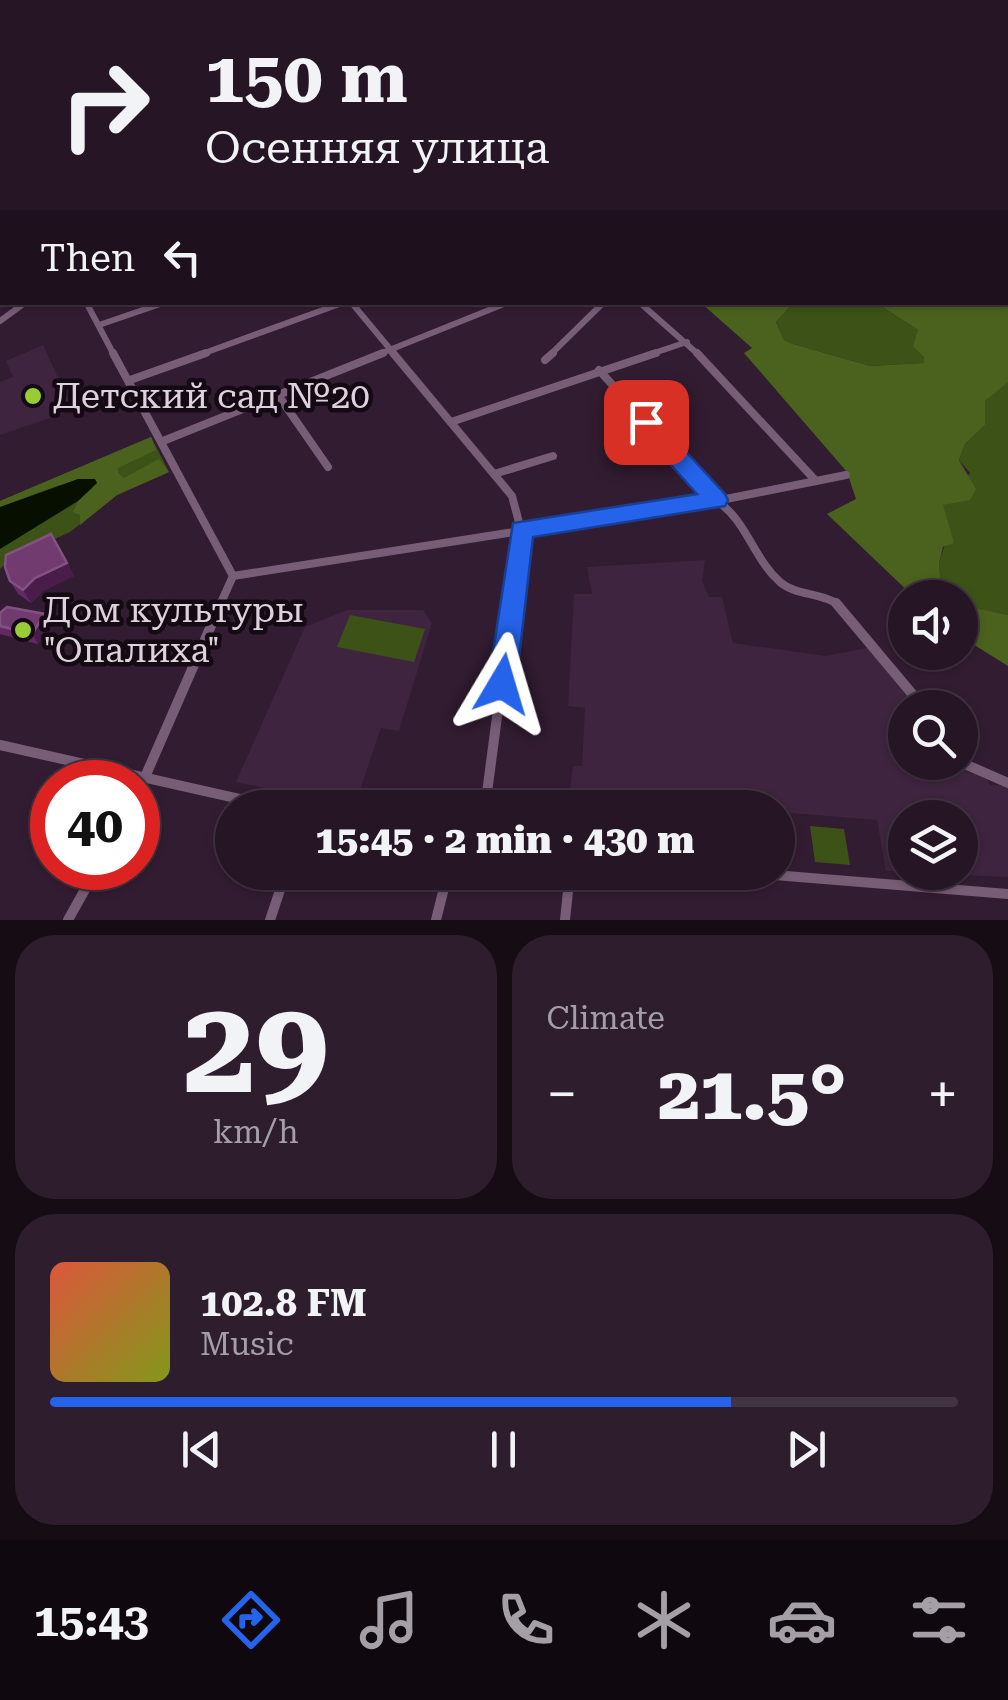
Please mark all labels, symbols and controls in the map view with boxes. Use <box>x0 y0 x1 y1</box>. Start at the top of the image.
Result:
text: 150 m <box>205 37 408 119</box>
icon: right <box>40 40 170 170</box>
text: Осенняя улица <box>205 121 549 174</box>
icon: left <box>155 230 210 285</box>
text: Then <box>40 236 135 280</box>
place label: Детский сад №20 <box>53 376 370 417</box>
pin <box>604 380 689 465</box>
marker: Детский сад №20 <box>22 385 44 407</box>
icon: arrive <box>619 395 674 450</box>
map controls <box>888 580 978 890</box>
button: sound <box>888 580 978 670</box>
place label: Дом культуры "Опалиха" <box>43 590 304 671</box>
marker: Дом культуры "Опалиха" <box>12 619 34 641</box>
position arrow <box>450 632 554 736</box>
button: search <box>888 690 978 780</box>
speed limit sign: 40 <box>30 760 160 890</box>
button: layers <box>888 800 978 890</box>
text: 15:45 · 2 min · 430 m <box>315 818 695 862</box>
text: 29 <box>183 971 329 1124</box>
text: Climate <box>547 999 665 1037</box>
text: 21.5° <box>658 1049 847 1137</box>
text: − <box>547 1062 577 1126</box>
text: + <box>927 1062 958 1126</box>
text: km/h <box>213 1113 299 1151</box>
text: 102.8 FM <box>200 1281 367 1325</box>
text: Music <box>200 1325 294 1363</box>
icon: previous <box>174 1422 229 1477</box>
icon: pause <box>476 1422 531 1477</box>
icon: next <box>779 1422 834 1477</box>
icon: directions <box>216 1585 286 1655</box>
icon: music <box>354 1585 424 1655</box>
icon: phone <box>491 1585 561 1655</box>
icon: climate <box>629 1585 699 1655</box>
icon: car <box>767 1585 837 1655</box>
icon: filters <box>904 1585 974 1655</box>
text: 15:43 <box>34 1594 149 1647</box>

